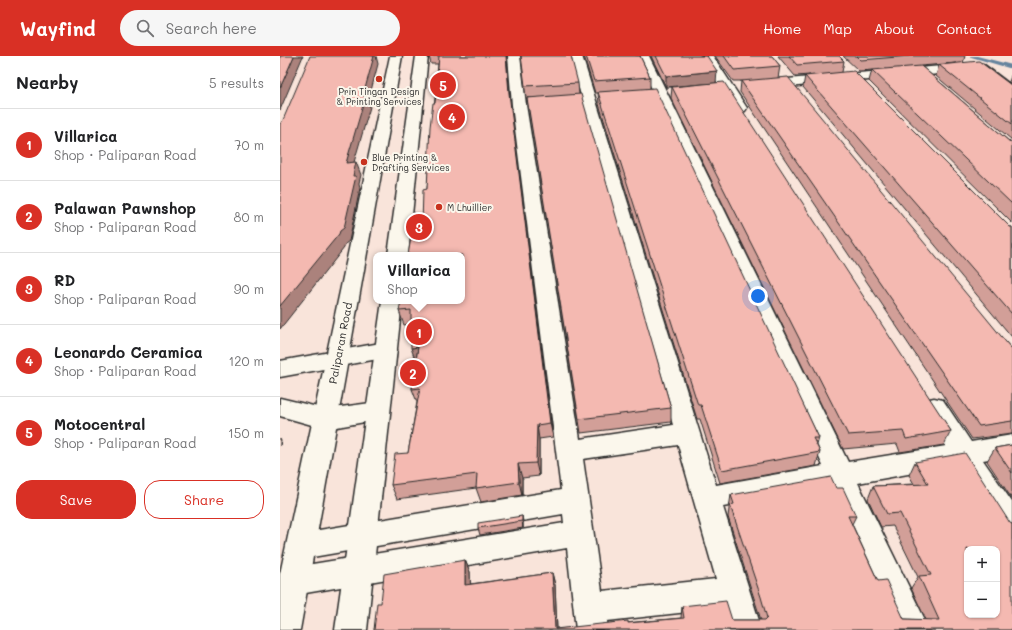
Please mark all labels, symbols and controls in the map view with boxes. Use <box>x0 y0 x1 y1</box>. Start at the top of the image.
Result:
search box <box>120 10 400 46</box>
text: Wayfind <box>20 16 96 41</box>
icon: search <box>134 17 156 39</box>
text: Search here <box>166 18 257 38</box>
text: Home <box>763 19 801 38</box>
text: Map <box>823 19 852 38</box>
text: About <box>874 19 915 38</box>
text: Contact <box>937 19 992 38</box>
pin: 5 <box>430 70 456 100</box>
text: Nearby <box>16 71 78 93</box>
text: 5 results <box>209 74 264 91</box>
marker: Prin Tingan Design & Printing Services <box>374 74 384 84</box>
place label: Prin Tingan Design & Printing Services <box>337 86 421 107</box>
pin: 4 <box>439 102 465 132</box>
text: Villarica <box>54 126 117 146</box>
text: 1 <box>26 136 32 153</box>
text: 70 m <box>234 136 264 153</box>
text: Shop · Paliparan Road <box>54 146 196 163</box>
place label: Blue Printing & Drafting Services <box>372 152 450 173</box>
marker: Blue Printing & Drafting Services <box>359 157 369 167</box>
text: Palawan Pawnshop <box>54 198 196 218</box>
marker: M Lhuillier <box>434 202 444 212</box>
place label: M Lhuillier <box>447 202 492 213</box>
text: 2 <box>25 208 33 225</box>
text: 80 m <box>234 208 264 225</box>
pin: 3 <box>406 212 432 242</box>
text: Shop · Paliparan Road <box>54 218 196 235</box>
popup <box>373 252 465 304</box>
text: Villarica <box>387 260 451 280</box>
text: RD <box>54 270 75 290</box>
text: 3 <box>25 280 33 297</box>
text: 90 m <box>234 280 264 297</box>
text: Shop <box>387 280 418 297</box>
your location <box>748 286 768 306</box>
text: Shop · Paliparan Road <box>54 290 196 307</box>
street label: Paliparan Road <box>325 301 355 385</box>
pin: 1 <box>406 317 432 347</box>
text: Leonardo Ceramica <box>54 342 203 362</box>
text: 4 <box>25 352 33 369</box>
text: 120 m <box>228 352 264 369</box>
pin: 2 <box>400 358 426 388</box>
text: Shop · Paliparan Road <box>54 362 196 379</box>
text: Motocentral <box>54 414 145 434</box>
text: 5 <box>25 424 33 441</box>
text: 150 m <box>228 424 264 441</box>
text: Shop · Paliparan Road <box>54 434 196 451</box>
button: Save <box>16 480 136 519</box>
button: Share <box>144 480 264 519</box>
map controls <box>964 546 1000 618</box>
button: + <box>964 546 1000 582</box>
button: − <box>964 582 1000 618</box>

